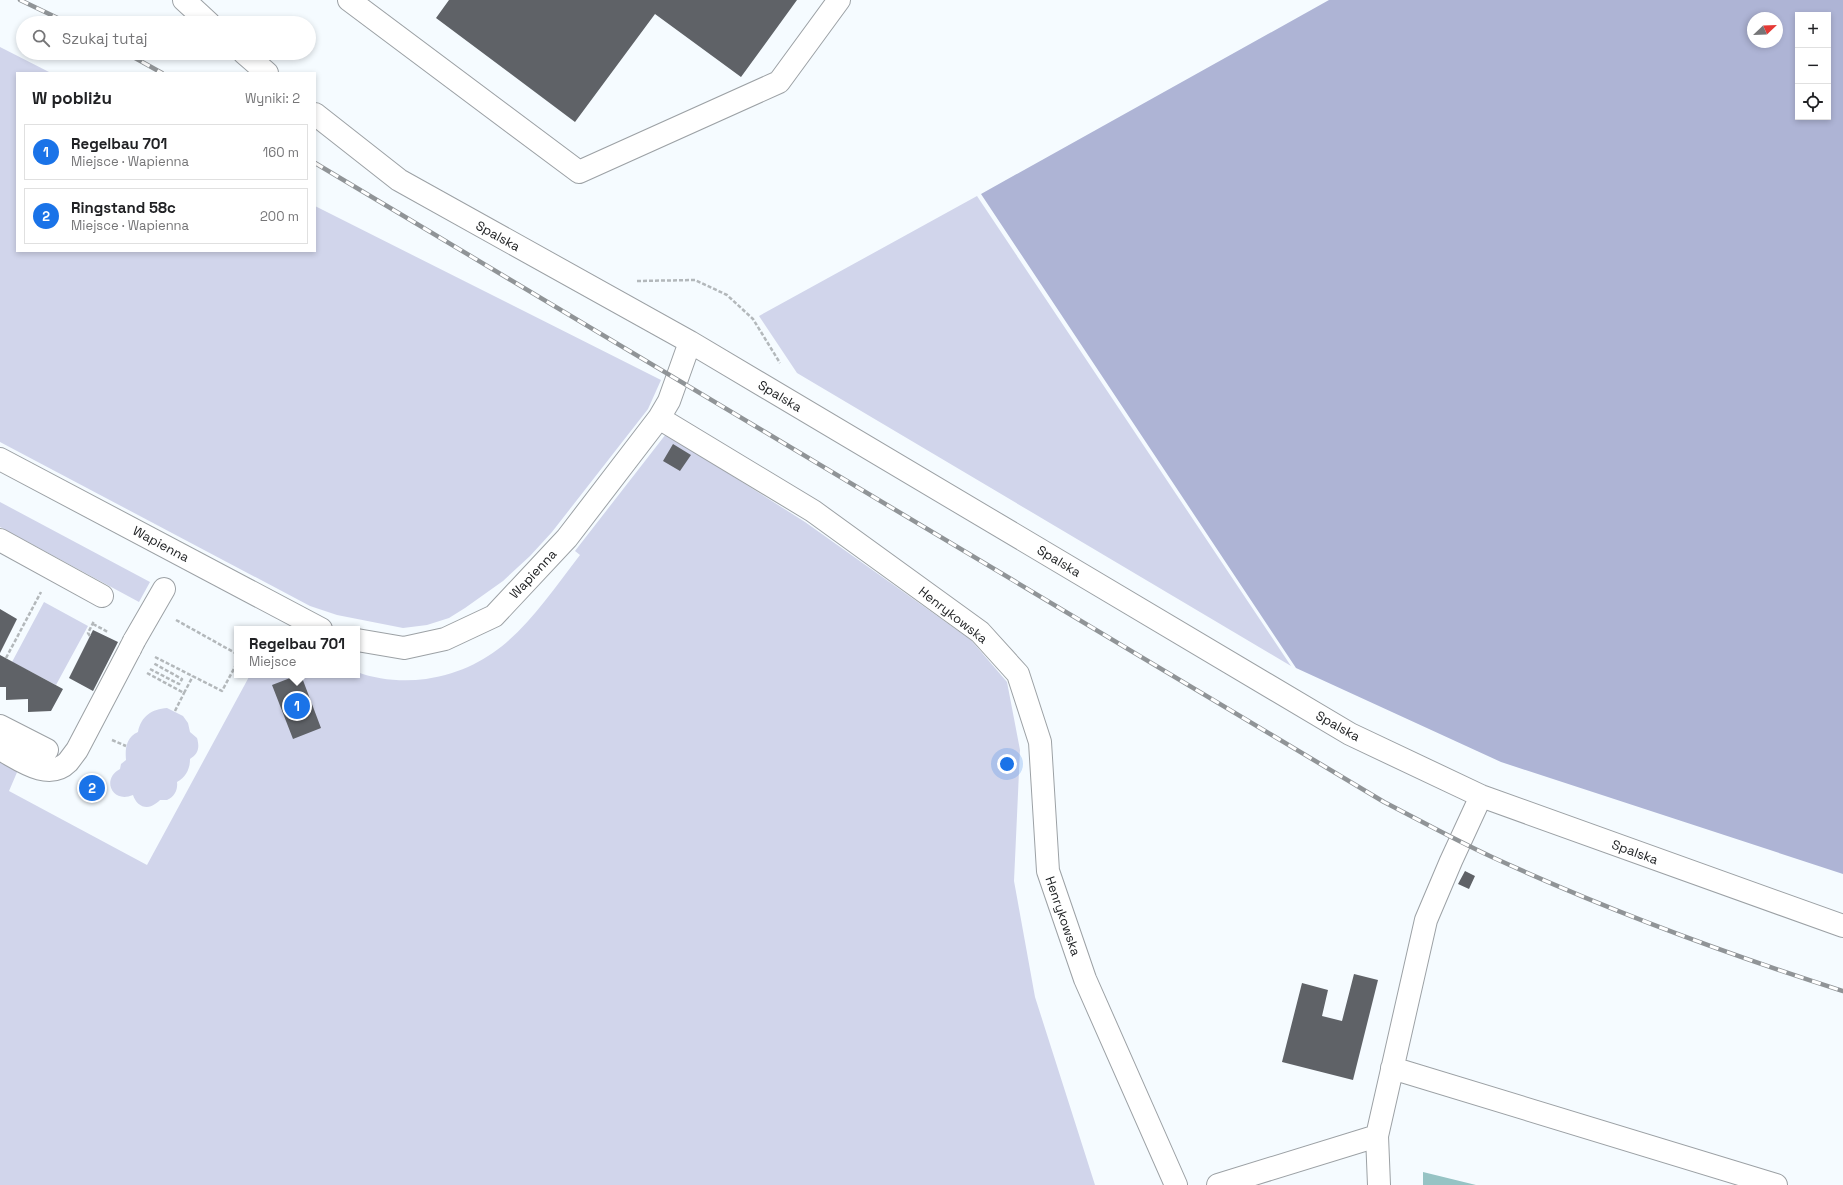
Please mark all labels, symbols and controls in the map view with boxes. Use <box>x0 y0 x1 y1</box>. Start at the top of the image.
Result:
north arrow <box>1747 12 1783 48</box>
map controls <box>1795 12 1831 120</box>
button: + <box>1795 12 1831 48</box>
search box <box>16 16 316 60</box>
icon: search <box>30 27 52 49</box>
text: Szukaj tutaj <box>62 29 148 48</box>
button: − <box>1795 48 1831 84</box>
button: locate <box>1795 84 1831 120</box>
text: W pobliżu <box>32 87 112 109</box>
text: Wyniki: 2 <box>245 90 300 107</box>
text: Regelbau 701 <box>71 134 167 153</box>
text: 1 <box>43 144 49 161</box>
text: 160 m <box>263 144 299 161</box>
text: Miejsce · Wapienna <box>71 153 189 170</box>
text: Ringstand 58c <box>71 198 176 217</box>
text: 2 <box>42 208 50 225</box>
text: 200 m <box>260 208 299 225</box>
text: Miejsce · Wapienna <box>71 217 189 234</box>
street label: Spalska <box>473 217 524 255</box>
street label: Spalska <box>755 376 805 416</box>
street label: Wapienna <box>130 522 193 566</box>
street label: Spalska <box>1034 541 1084 581</box>
street label: Wapienna <box>506 545 561 602</box>
street label: Henrykowska <box>915 583 991 648</box>
popup <box>234 626 360 678</box>
text: Regelbau 701 <box>249 634 345 653</box>
text: Miejsce <box>249 653 297 670</box>
pin: 1 <box>284 691 310 721</box>
street label: Spalska <box>1313 707 1364 745</box>
your location <box>997 754 1017 774</box>
pin: 2 <box>79 773 105 803</box>
street label: Spalska <box>1609 836 1661 868</box>
street label: Henrykowska <box>1041 874 1085 959</box>

